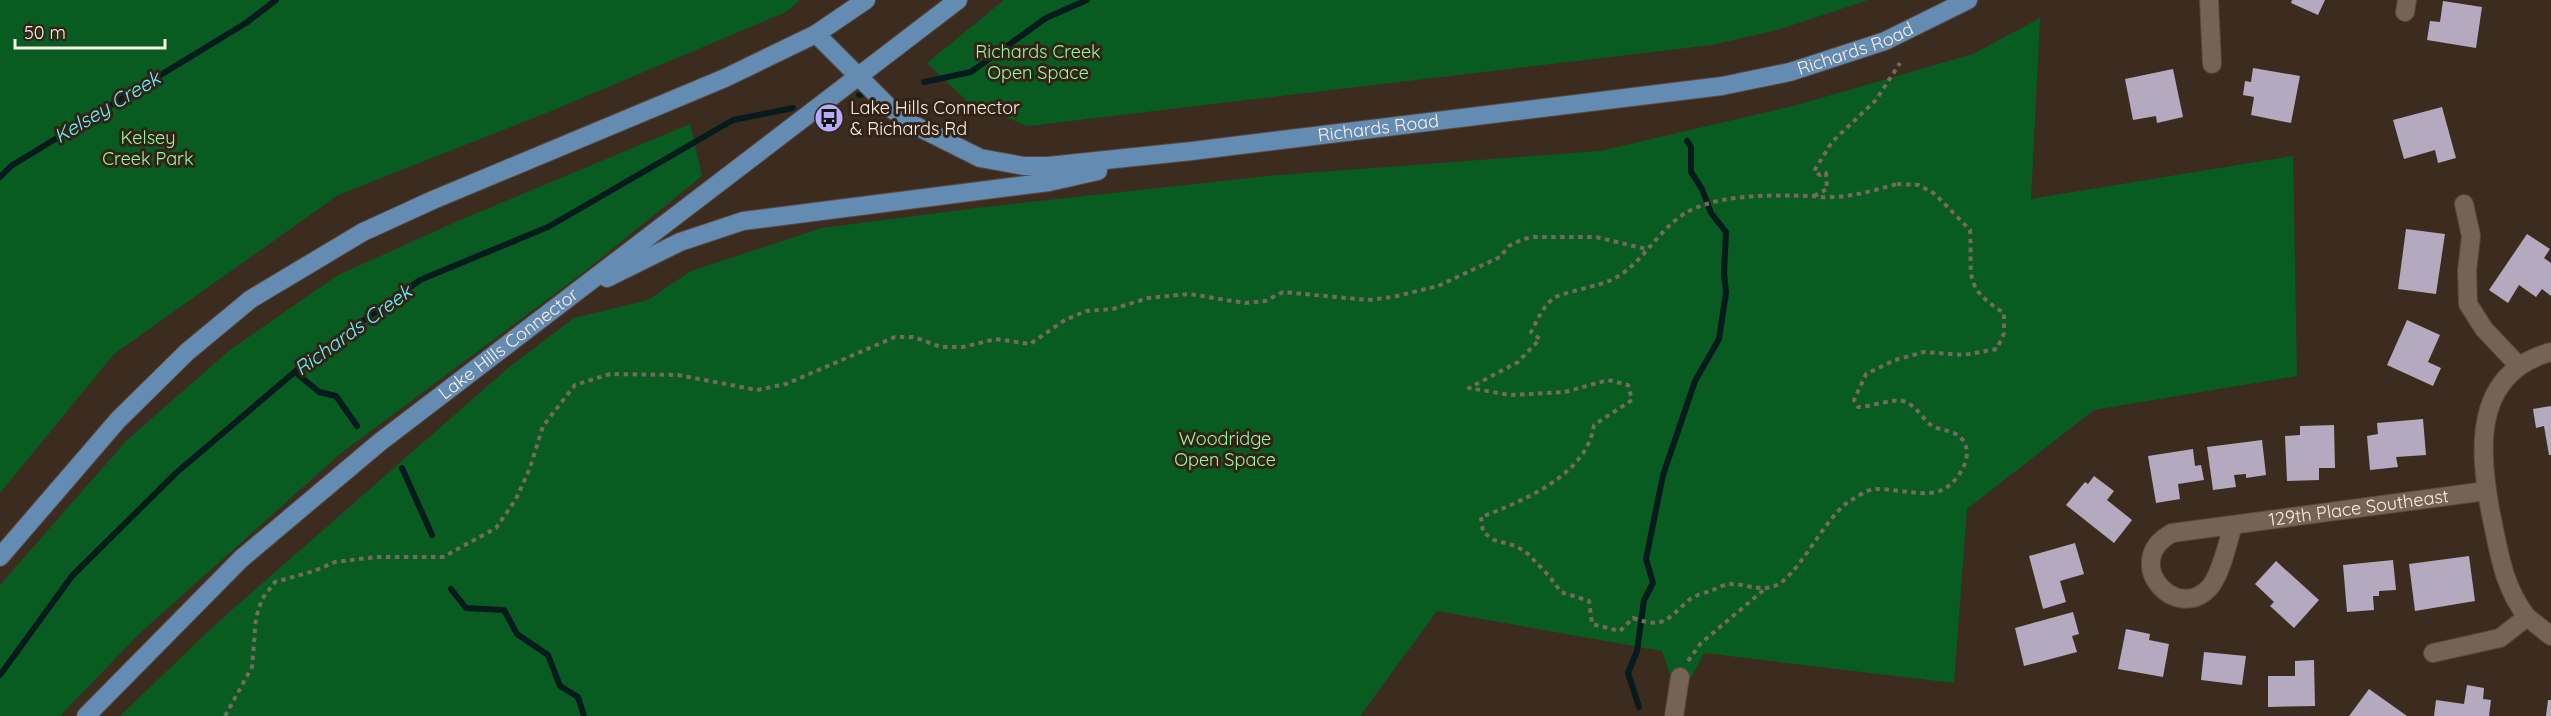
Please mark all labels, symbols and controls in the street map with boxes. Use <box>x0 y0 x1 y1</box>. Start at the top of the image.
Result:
scale bar <box>15 12 165 50</box>
street label: Richards Road <box>1794 17 1917 80</box>
text: 50 m <box>24 21 66 44</box>
park label: Richards Creek Open Space <box>975 40 1101 84</box>
water label: Kelsey Creek <box>49 64 167 148</box>
place label: Lake Hills Connector & Richards Rd <box>850 96 1020 140</box>
bus stop icon: Lake Hills Connector & Richards Rd <box>813 102 845 134</box>
street label: Richards Road <box>1316 109 1440 147</box>
park label: Kelsey Creek Park <box>102 126 194 170</box>
water label: Richards Creek <box>289 277 418 381</box>
street label: Lake Hills Connector <box>434 283 583 404</box>
park label: Woodridge Open Space <box>1174 427 1276 471</box>
street label: 129th Place Southeast <box>2267 484 2450 531</box>

